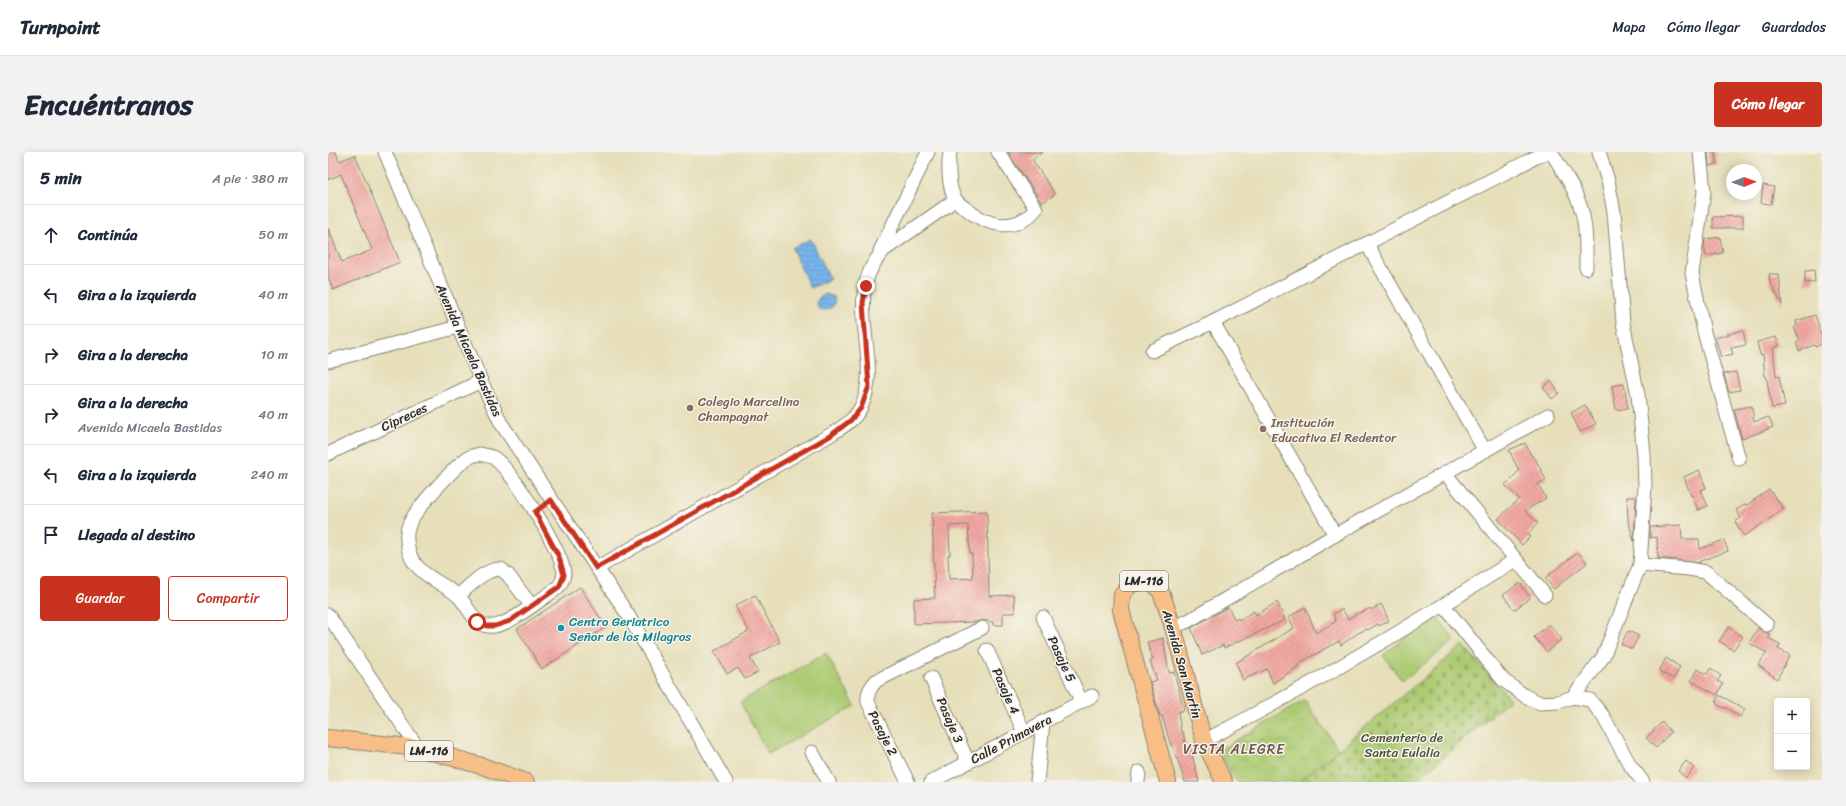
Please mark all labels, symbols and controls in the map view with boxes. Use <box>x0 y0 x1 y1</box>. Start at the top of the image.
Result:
text: Turnpoint <box>20 11 101 44</box>
text: Mapa <box>1612 15 1645 40</box>
text: Cómo llegar <box>1667 15 1740 40</box>
text: Guardados <box>1762 15 1826 40</box>
text: Encuéntranos <box>24 80 193 129</box>
button: Cómo llegar <box>1714 82 1822 127</box>
text: 5 min <box>40 163 82 193</box>
north arrow <box>1726 164 1762 200</box>
text: A pie · 380 m <box>212 167 288 190</box>
text: Continúa <box>78 222 137 248</box>
text: 50 m <box>258 223 288 246</box>
icon: ahead <box>40 224 62 246</box>
route end <box>857 277 875 295</box>
street label: Avenida Micaela Bastidas <box>429 279 509 421</box>
text: Gira a la izquierda <box>78 282 196 308</box>
text: 40 m <box>258 283 288 306</box>
icon: left <box>40 284 62 306</box>
text: Gira a la derecha <box>78 342 188 368</box>
text: 10 m <box>261 343 288 366</box>
icon: right <box>40 344 62 366</box>
text: Gira a la derecha <box>78 390 188 416</box>
place label: Colegio Marcelino Champagnat <box>698 390 800 428</box>
street label: Cipreces <box>377 396 432 438</box>
text: 40 m <box>258 403 288 426</box>
marker: Colegio Marcelino Champagnat <box>685 403 695 413</box>
icon: right <box>40 404 62 426</box>
place label: Institución Educativa El Redentor <box>1270 411 1397 449</box>
text: Avenida Micaela Bastidas <box>78 416 222 439</box>
marker: Institución Educativa El Redentor <box>1258 424 1268 434</box>
text: Gira a la izquierda <box>78 462 196 488</box>
text: 240 m <box>251 463 288 486</box>
icon: left <box>40 464 62 486</box>
text: Llegada al destino <box>78 522 195 548</box>
icon: arrive <box>40 524 62 546</box>
road number: LM-116 <box>1120 571 1168 591</box>
button: Guardar <box>40 576 160 621</box>
button: Compartir <box>168 576 288 621</box>
street label: Avenida San Martín <box>1155 606 1209 721</box>
place label: Centro Geriatrico Señor de los Milagros <box>569 610 691 648</box>
route start <box>468 613 486 631</box>
marker: Centro Geriatrico Señor de los Milagros <box>556 623 566 633</box>
street label: Pasaje 5 <box>1041 632 1083 686</box>
street label: Pasaje 4 <box>986 664 1026 718</box>
street label: Pasaje 3 <box>930 693 970 747</box>
map controls <box>1774 698 1810 770</box>
button: + <box>1774 698 1810 734</box>
street label: Pasaje 2 <box>862 706 904 760</box>
street label: Calle Primavera <box>966 708 1056 770</box>
park label: Cementerio de Santa Eulalia <box>1361 726 1443 764</box>
button: − <box>1774 734 1810 770</box>
district label: VISTA ALEGRE <box>1183 737 1285 762</box>
road number: LM-116 <box>405 741 453 761</box>

